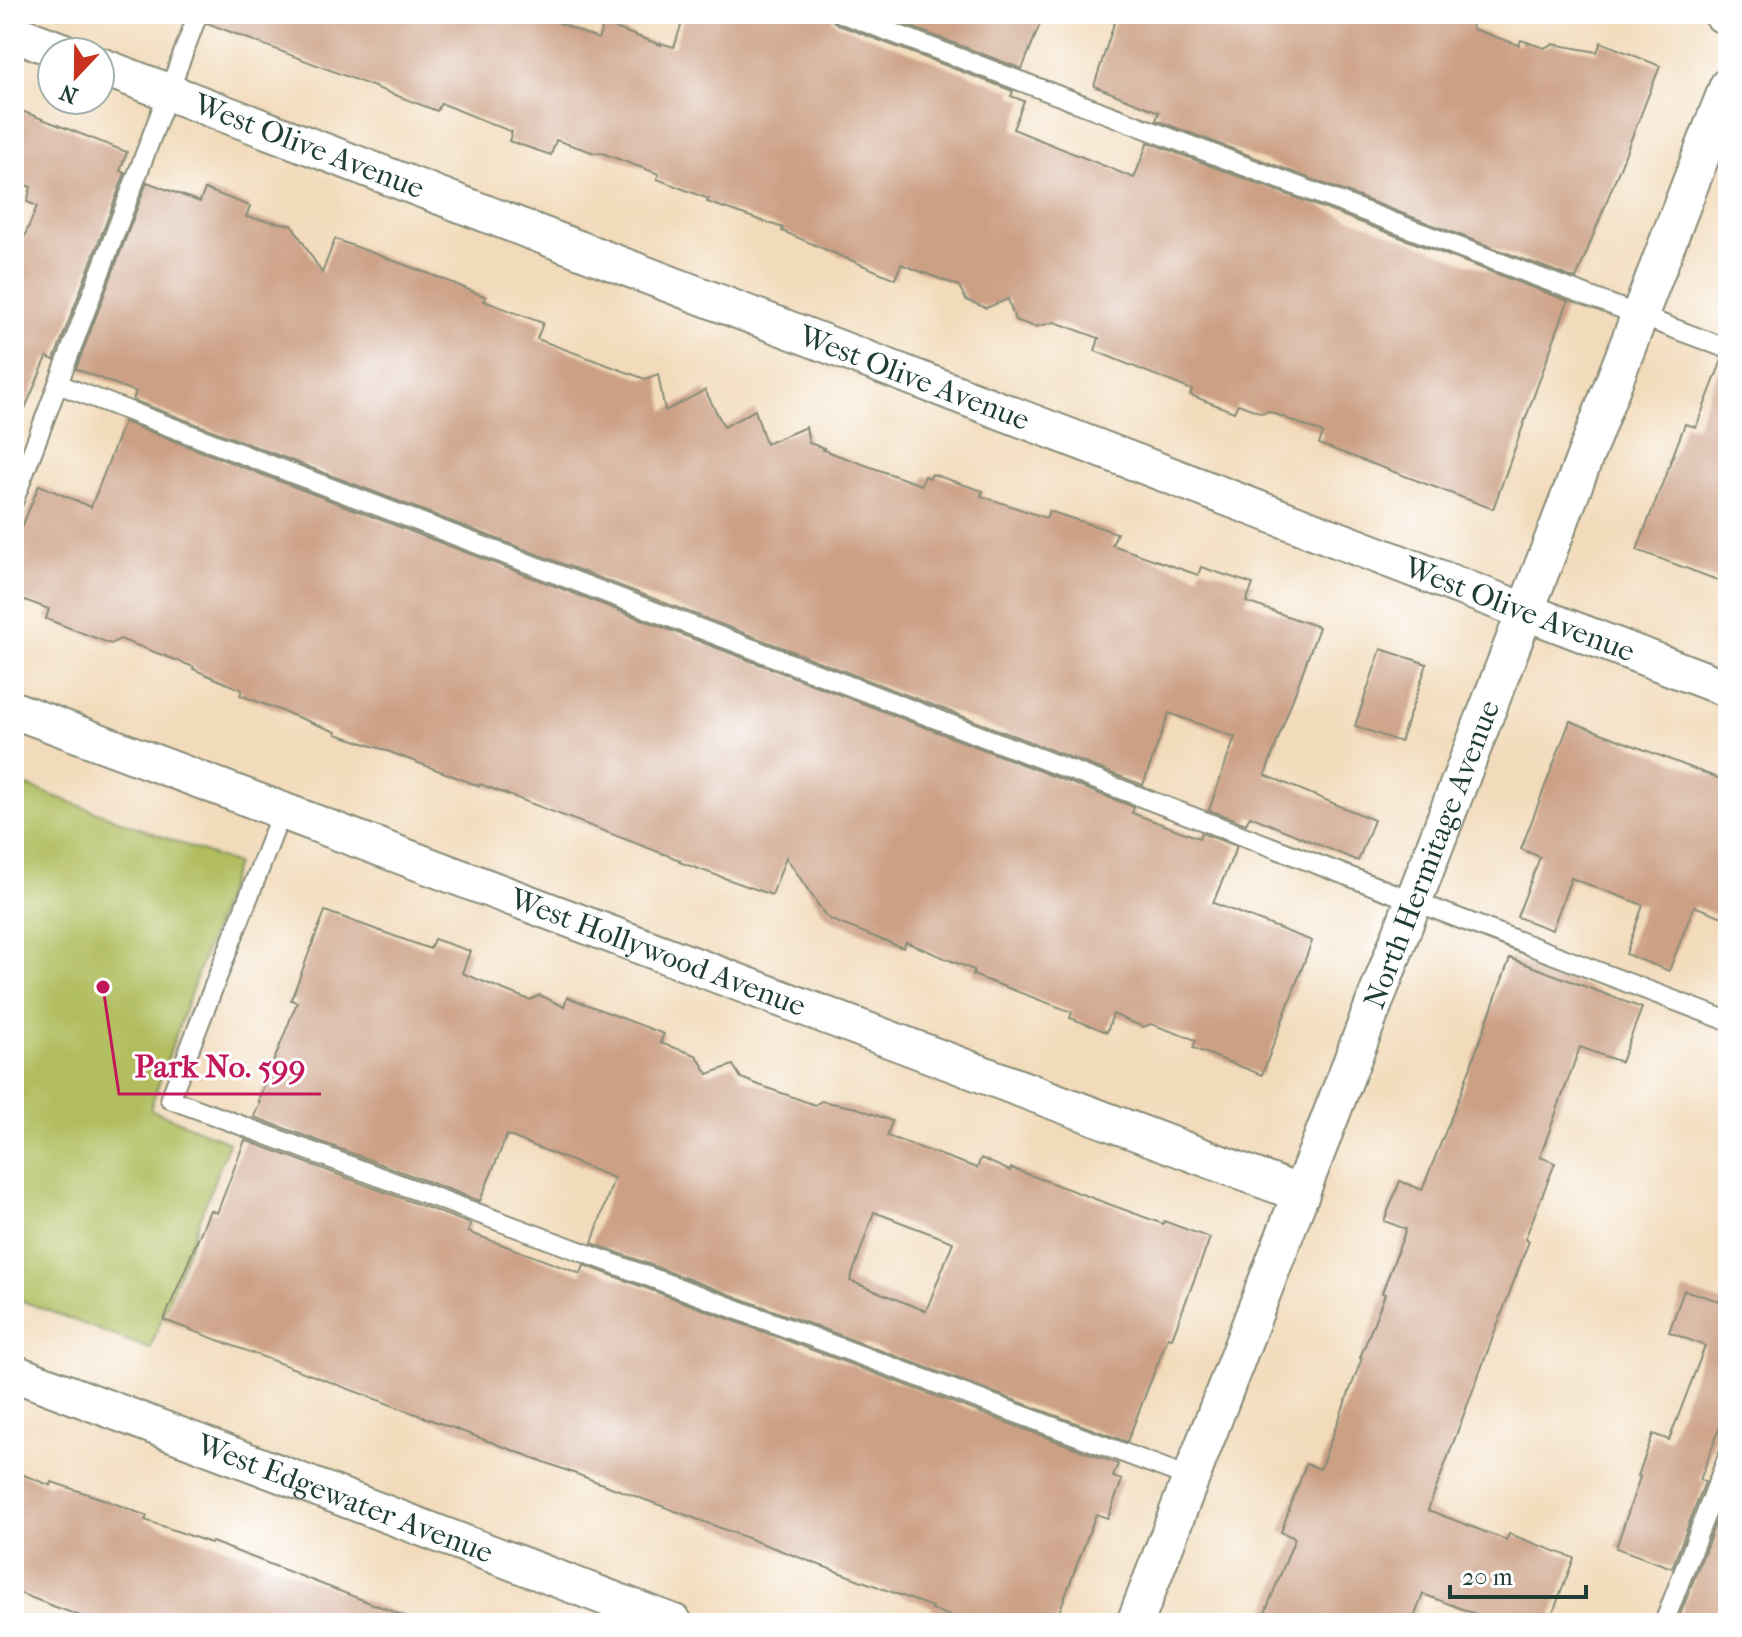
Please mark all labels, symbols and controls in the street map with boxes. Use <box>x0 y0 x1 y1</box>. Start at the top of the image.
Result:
north arrow <box>36 36 116 116</box>
text: N <box>56 78 81 109</box>
street label: West Olive Avenue <box>188 86 429 206</box>
street label: West Olive Avenue <box>793 318 1034 438</box>
street label: West Olive Avenue <box>1398 549 1640 670</box>
street label: North Hermitage Avenue <box>1357 695 1507 1014</box>
street label: West Hollywood Avenue <box>504 881 810 1024</box>
callout: Park No. 599 <box>119 1038 321 1094</box>
text: Park No. 599 <box>135 1048 305 1085</box>
street label: West Edgewater Avenue <box>191 1427 498 1571</box>
scale bar <box>1450 1549 1586 1599</box>
text: 20 m <box>1462 1563 1513 1591</box>

